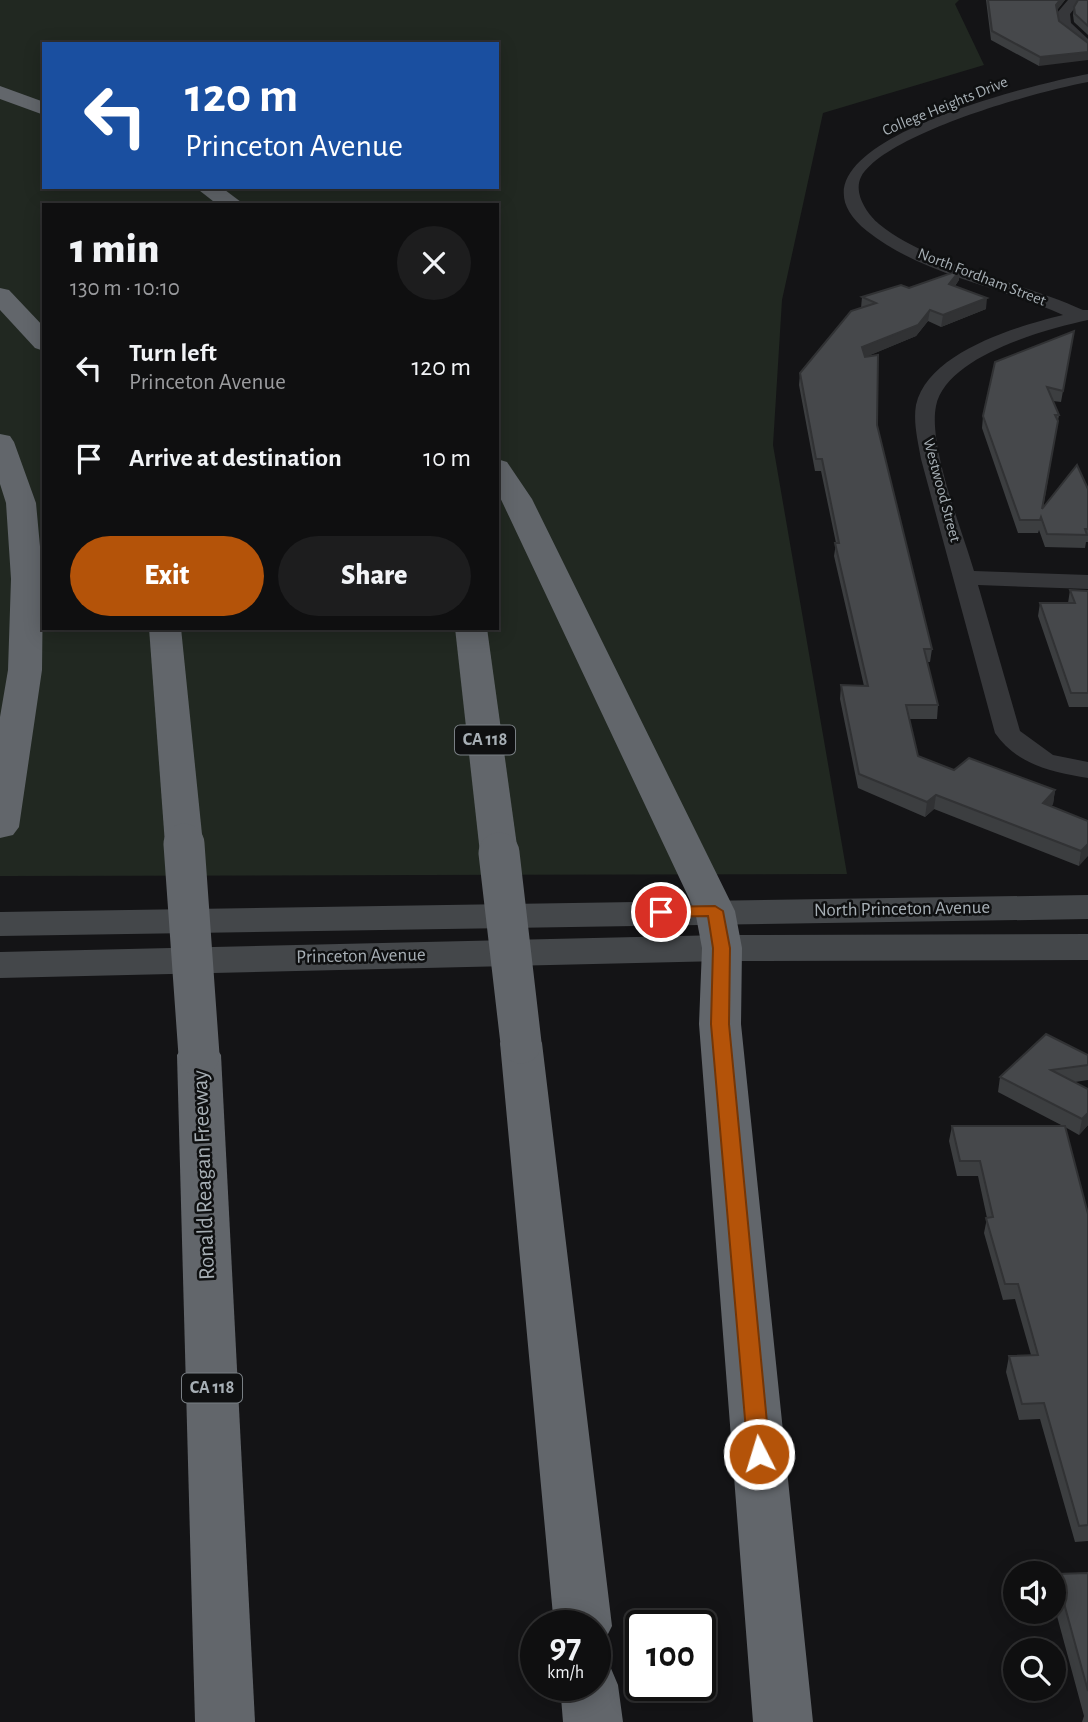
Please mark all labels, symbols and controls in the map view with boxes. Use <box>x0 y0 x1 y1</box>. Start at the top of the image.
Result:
icon: left <box>70 70 161 161</box>
text: 120 m <box>185 72 298 121</box>
street label: College Heights Drive <box>880 74 1010 138</box>
text: Princeton Avenue <box>185 130 403 162</box>
button: close <box>397 226 471 300</box>
text: 1 min <box>70 228 159 270</box>
street label: North Fordham Street <box>916 245 1048 309</box>
text: 130 m · 10:10 <box>70 277 180 300</box>
text: Turn left <box>129 340 217 366</box>
icon: left <box>70 349 108 387</box>
text: 120 m <box>411 354 471 380</box>
text: Princeton Avenue <box>129 371 286 394</box>
street label: Westwood Street <box>920 436 964 544</box>
icon: arrive <box>70 440 108 478</box>
text: Arrive at destination <box>129 445 342 471</box>
text: 10 m <box>423 445 471 471</box>
button: Exit <box>70 536 264 616</box>
button: Share <box>278 536 471 616</box>
road number: CA 118 <box>455 726 515 754</box>
pin <box>631 882 691 942</box>
icon: arrive <box>642 893 680 931</box>
street label: North Princeton Avenue <box>814 898 990 920</box>
street label: Princeton Avenue <box>296 945 426 967</box>
street label: Ronald Reagan Freeway <box>189 1069 219 1280</box>
road number: CA 118 <box>182 1373 242 1402</box>
position arrow <box>722 1417 796 1491</box>
map controls <box>1003 1561 1066 1701</box>
button: sound <box>1003 1561 1066 1624</box>
speed limit sign: 100 <box>625 1610 716 1701</box>
text: 97 <box>549 1629 582 1664</box>
button: search <box>1003 1638 1066 1701</box>
text: km/h <box>547 1664 584 1682</box>

